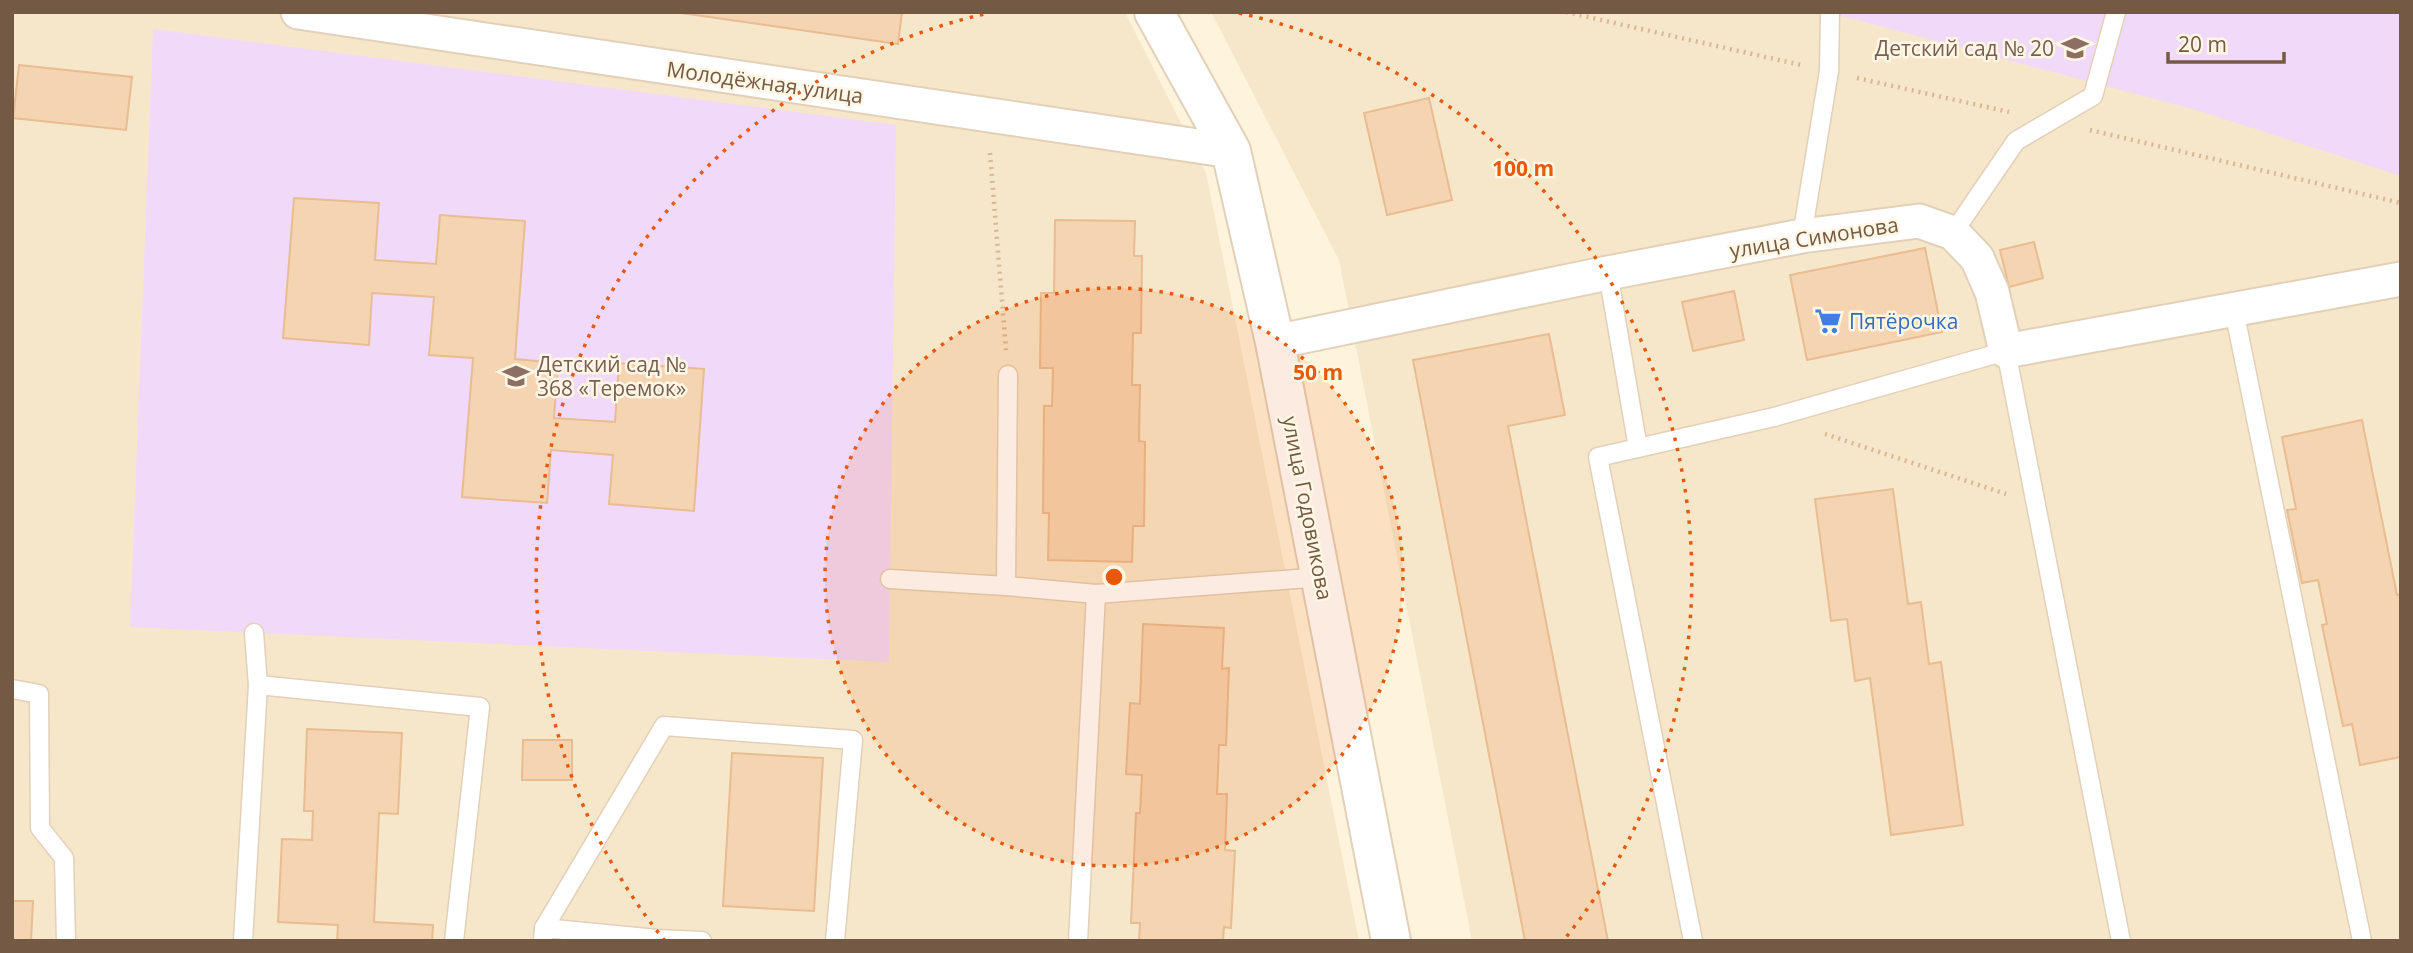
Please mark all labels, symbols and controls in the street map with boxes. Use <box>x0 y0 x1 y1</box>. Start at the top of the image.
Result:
scale bar <box>2168 21 2284 65</box>
text: 20 m <box>2178 30 2227 58</box>
school or university icon: Детский сад № 20 <box>2060 33 2090 63</box>
place label: Детский сад № 20 <box>1875 34 2054 62</box>
street label: Молодёжная улица <box>665 54 865 110</box>
text: 100 m <box>1492 154 1554 182</box>
street label: улица Симонова <box>1728 210 1900 264</box>
supermarket icon: Пятёрочка <box>1813 306 1843 336</box>
place label: Пятёрочка <box>1849 307 1958 335</box>
place label: Детский сад № 368 «Теремок» <box>537 350 687 402</box>
text: 50 m <box>1293 358 1343 386</box>
school or university icon: Детский сад № 368 «Теремок» <box>501 361 531 391</box>
street label: улица Годовикова <box>1276 414 1340 602</box>
centre of rings <box>1102 565 1126 589</box>

